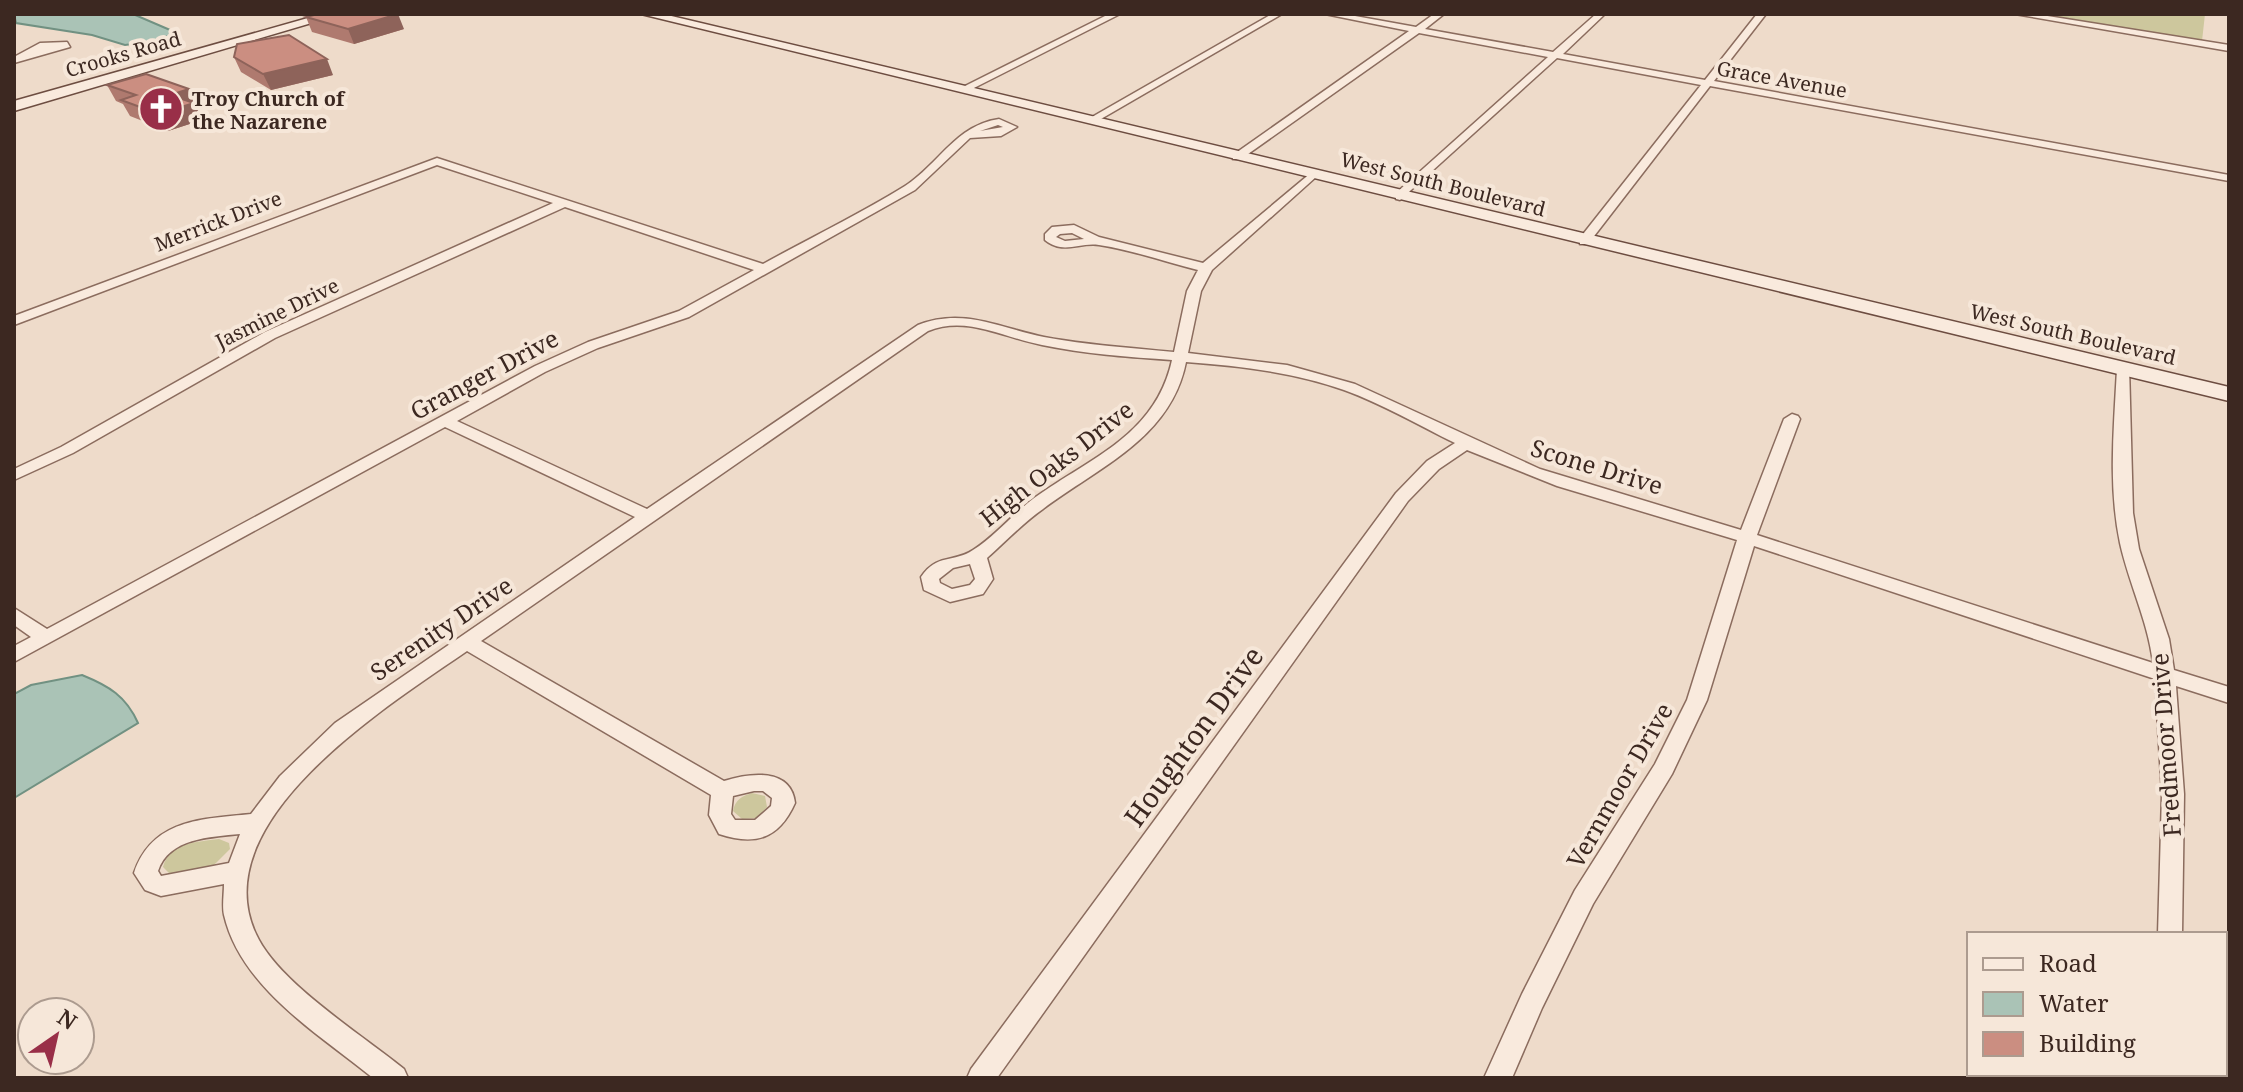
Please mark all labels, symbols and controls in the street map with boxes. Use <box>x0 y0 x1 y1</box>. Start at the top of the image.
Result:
street label: Crooks Road <box>62 25 184 83</box>
street label: Grace Avenue <box>1715 54 1849 104</box>
church icon: Troy Church of the Nazarene <box>137 85 185 133</box>
place label: Troy Church of the Nazarene <box>192 85 346 135</box>
street label: West South Boulevard <box>1338 145 1548 223</box>
street label: Merrick Drive <box>151 184 285 258</box>
street label: Jasmine Drive <box>210 271 343 355</box>
street label: West South Boulevard <box>1967 297 2179 371</box>
street label: Granger Drive <box>404 321 564 427</box>
street label: High Oaks Drive <box>972 393 1140 533</box>
street label: Scone Drive <box>1527 430 1667 502</box>
street label: Serenity Drive <box>364 568 518 688</box>
street label: Houghton Drive <box>1115 638 1271 834</box>
street label: Fredmoor Drive <box>2142 652 2188 838</box>
street label: Vernmoor Drive <box>1558 696 1680 874</box>
legend <box>1967 932 2227 1076</box>
text: Road <box>2039 946 2097 979</box>
text: Water <box>2039 986 2109 1019</box>
north arrow <box>16 996 96 1076</box>
text: N <box>52 1001 83 1036</box>
text: Building <box>2039 1026 2136 1059</box>

